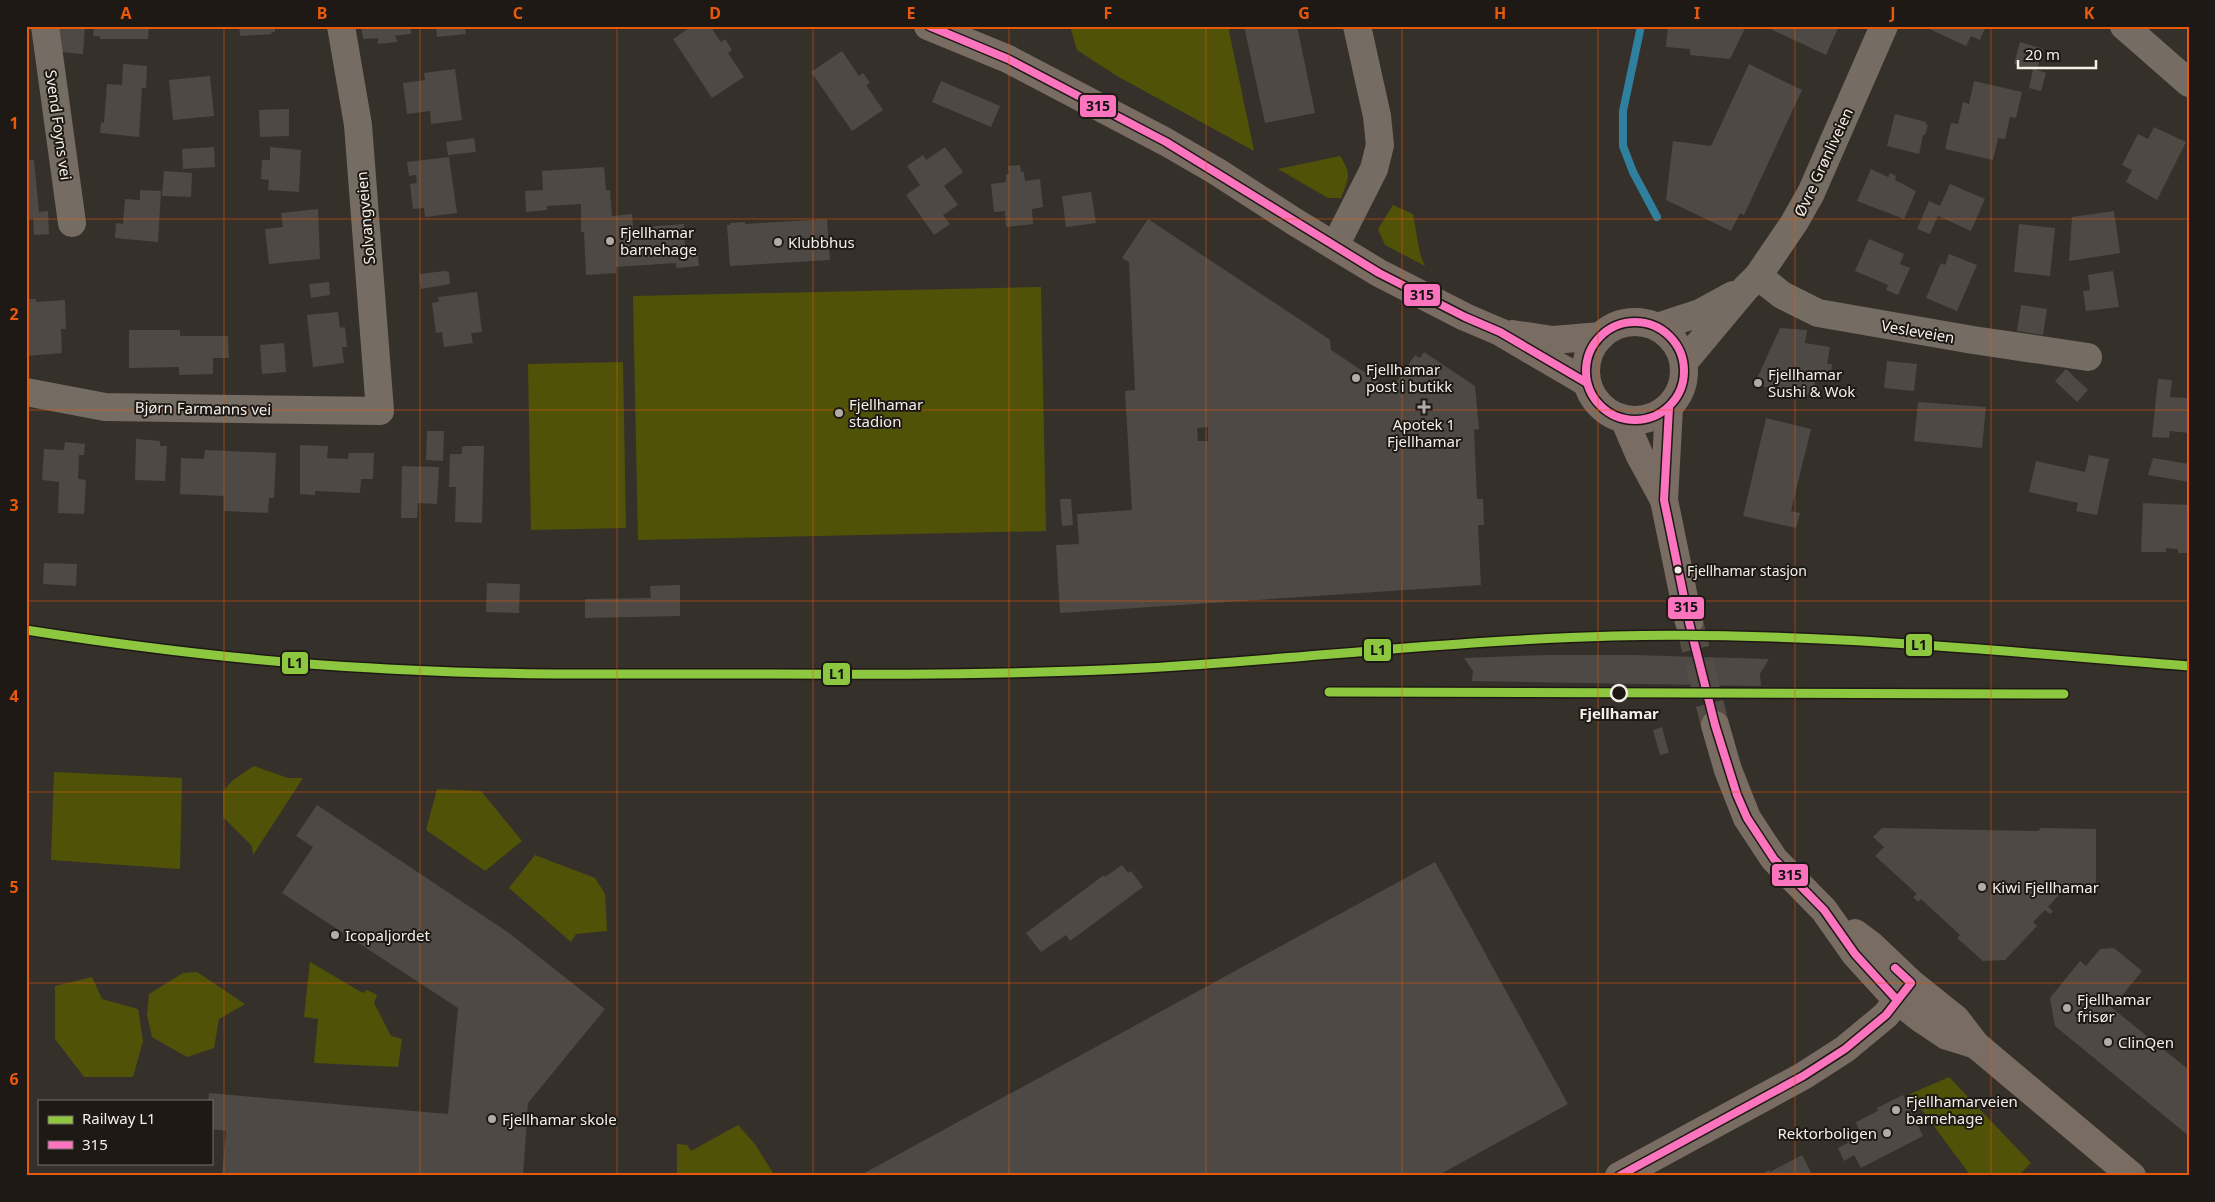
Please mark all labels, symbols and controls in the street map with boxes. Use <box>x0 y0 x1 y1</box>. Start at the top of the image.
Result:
text: A <box>120 2 132 24</box>
text: B <box>317 2 327 24</box>
text: C <box>513 2 523 24</box>
text: D <box>709 2 721 24</box>
text: E <box>907 2 916 24</box>
text: F <box>1104 2 1112 24</box>
text: G <box>1298 2 1310 24</box>
text: H <box>1494 2 1506 24</box>
text: I <box>1694 2 1700 24</box>
text: J <box>1888 2 1896 24</box>
text: K <box>2084 2 2095 24</box>
scale bar <box>2018 38 2095 70</box>
text: 20 m <box>2025 44 2060 64</box>
street label: Svend Foyns vei <box>41 69 77 181</box>
line badge: 315 <box>1079 94 1117 118</box>
text: 315 <box>1086 96 1110 115</box>
street label: Øvre Grønliveien <box>1789 104 1857 220</box>
text: 1 <box>9 112 19 134</box>
street label: Solvangveien <box>351 171 379 265</box>
place label: Fjellhamar barnehage <box>620 222 697 259</box>
place label: Klubbhus <box>788 232 855 252</box>
marker: Fjellhamar barnehage <box>604 235 616 247</box>
marker: Klubbhus <box>772 236 784 248</box>
line badge: 315 <box>1403 283 1441 307</box>
text: 315 <box>1410 285 1434 304</box>
text: 2 <box>9 303 19 325</box>
street label: Vesleveien <box>1880 315 1956 347</box>
place label: Fjellhamar post i butikk <box>1366 359 1452 396</box>
place label: Fjellhamar Sushi & Wok <box>1768 364 1855 401</box>
marker: Fjellhamar post i butikk <box>1350 372 1362 384</box>
marker: Fjellhamar Sushi & Wok <box>1752 377 1764 389</box>
place label: Fjellhamar stadion <box>849 394 923 431</box>
street label: Bjørn Farmanns vei <box>135 397 271 419</box>
marker: Apotek 1 Fjellhamar <box>1418 401 1430 413</box>
marker: Fjellhamar stadion <box>833 407 845 419</box>
place label: Apotek 1 Fjellhamar <box>1387 414 1461 451</box>
text: 3 <box>9 494 19 516</box>
place label: Fjellhamar stasjon <box>1687 561 1807 580</box>
marker: Fjellhamar stasjon <box>1673 565 1683 575</box>
line badge: 315 <box>1667 596 1705 620</box>
text: 315 <box>1674 597 1698 616</box>
line badge: L1 <box>1905 633 1933 657</box>
text: L1 <box>1911 635 1927 654</box>
line badge: L1 <box>1363 638 1392 662</box>
text: L1 <box>1370 640 1386 659</box>
line badge: L1 <box>281 651 309 675</box>
text: L1 <box>287 653 303 672</box>
line badge: L1 <box>822 662 851 686</box>
text: L1 <box>829 664 845 683</box>
marker: Fjellhamar <box>1610 684 1628 702</box>
text: 4 <box>9 685 19 707</box>
place label: Fjellhamar <box>1579 703 1659 723</box>
line badge: 315 <box>1771 863 1809 887</box>
text: 315 <box>1778 865 1802 884</box>
text: 5 <box>9 876 19 898</box>
place label: Kiwi Fjellhamar <box>1992 877 2099 897</box>
marker: Kiwi Fjellhamar <box>1976 881 1988 893</box>
place label: Icopaljordet <box>345 925 430 945</box>
marker: Icopaljordet <box>329 929 341 941</box>
place label: Fjellhamar frisør <box>2077 989 2151 1026</box>
marker: Fjellhamar frisør <box>2061 1002 2073 1014</box>
place label: ClinQen <box>2118 1032 2174 1052</box>
marker: ClinQen <box>2102 1036 2114 1048</box>
text: 6 <box>9 1068 19 1090</box>
place label: Fjellhamarveien barnehage <box>1906 1091 2018 1128</box>
legend <box>38 1100 212 1164</box>
marker: Fjellhamarveien barnehage <box>1890 1104 1902 1116</box>
text: Railway L1 <box>82 1108 156 1128</box>
place label: Fjellhamar skole <box>502 1109 617 1129</box>
marker: Fjellhamar skole <box>486 1113 498 1125</box>
place label: Rektorboligen <box>1778 1123 1877 1143</box>
marker: Rektorboligen <box>1881 1127 1893 1139</box>
text: 315 <box>82 1134 108 1154</box>

